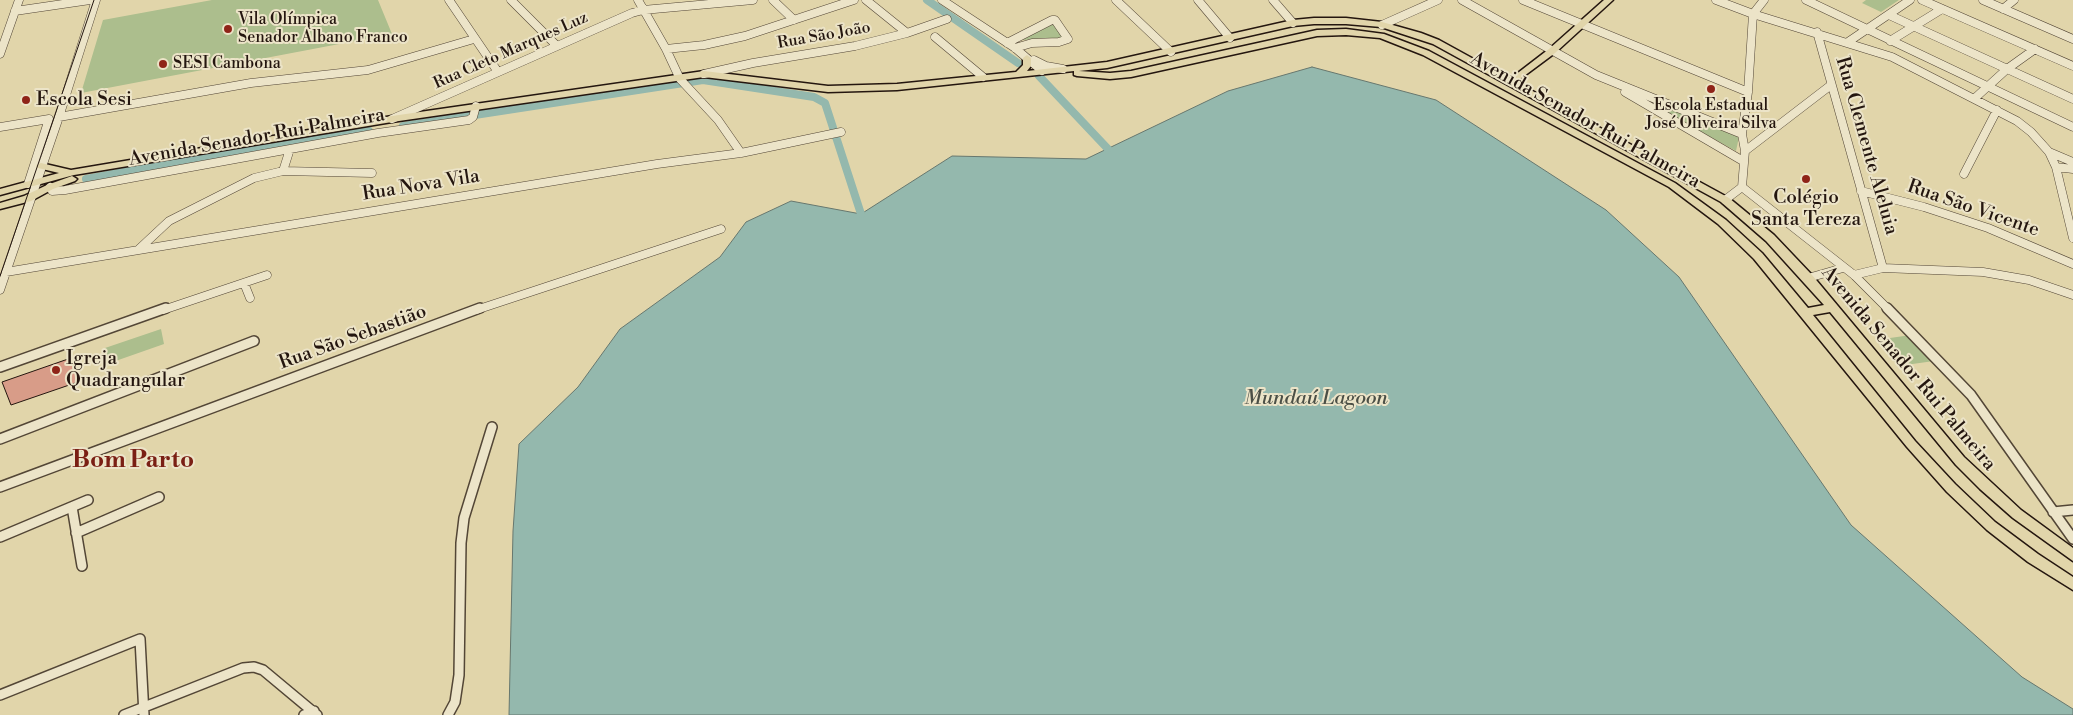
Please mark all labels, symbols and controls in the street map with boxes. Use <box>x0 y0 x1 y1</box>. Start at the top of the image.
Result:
street label: Rua Cleto Marques Luz <box>431 8 591 94</box>
place label: Vila Olímpica Senador Albano Franco <box>238 10 408 48</box>
street label: Rua São João <box>776 18 872 54</box>
marker: Vila Olímpica Senador Albano Franco <box>222 23 234 35</box>
street label: Avenida Senador Rui Palmeira <box>1466 48 1704 194</box>
place label: SESI Cambona <box>173 54 281 74</box>
street label: Rua Clemente Aleluia <box>1830 54 1902 238</box>
marker: SESI Cambona <box>157 58 169 70</box>
marker: Escola Estadual José Oliveira Silva <box>1705 83 1717 95</box>
place label: Escola Sesi <box>36 89 132 111</box>
marker: Escola Sesi <box>20 94 32 106</box>
place label: Escola Estadual José Oliveira Silva <box>1645 96 1777 134</box>
street label: Avenida Senador Rui Palmeira <box>127 104 387 172</box>
street label: Rua Nova Vila <box>361 165 481 207</box>
marker: Colégio Santa Tereza <box>1800 173 1812 185</box>
street label: Rua São Vicente <box>1904 176 2042 242</box>
place label: Colégio Santa Tereza <box>1751 187 1861 231</box>
street label: Avenida Senador Rui Palmeira <box>1816 262 2000 476</box>
street label: Rua São Sebastião <box>276 301 430 375</box>
place label: Igreja Quadrangular <box>66 348 185 392</box>
marker: Igreja Quadrangular <box>50 364 62 376</box>
water label: Mundaú Lagoon <box>1244 387 1388 411</box>
district label: Bom Parto <box>72 447 194 475</box>

